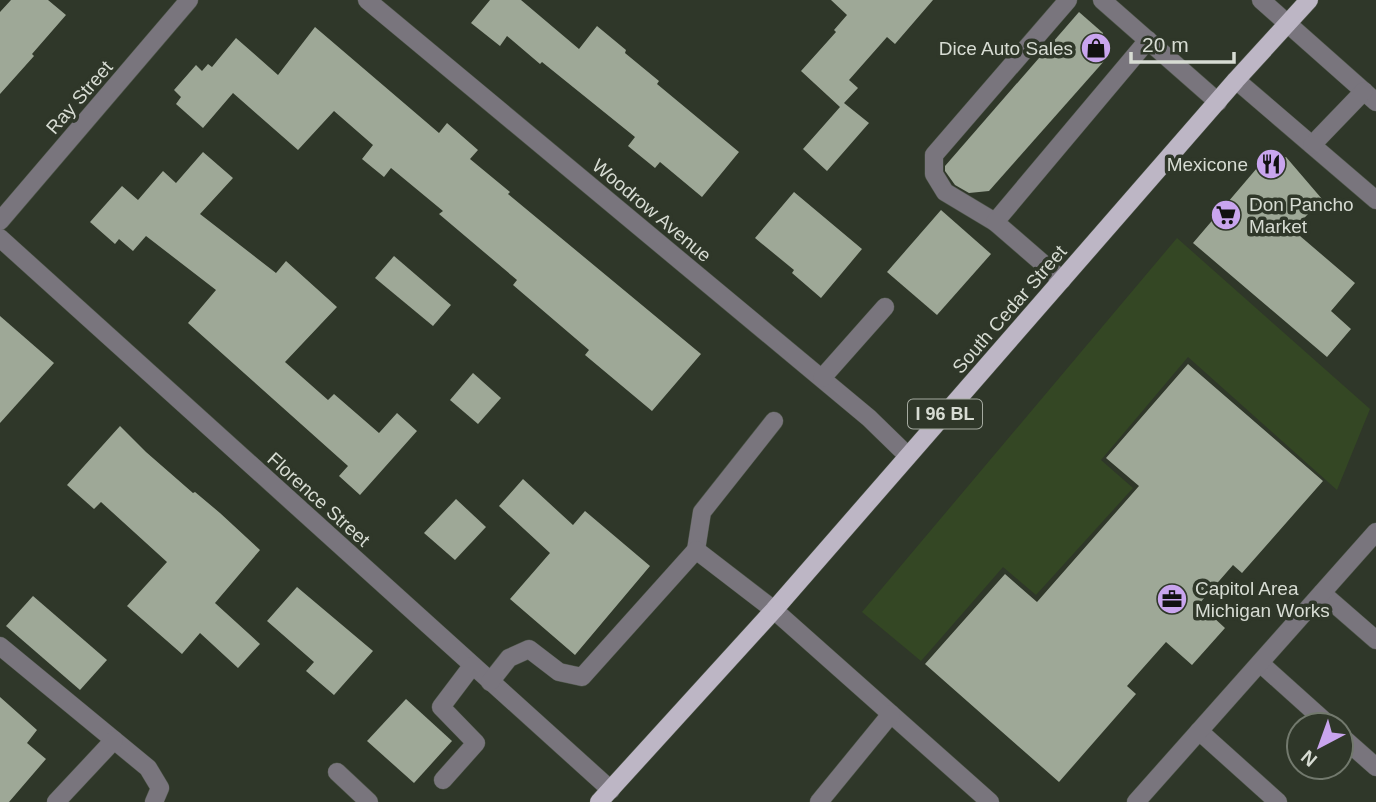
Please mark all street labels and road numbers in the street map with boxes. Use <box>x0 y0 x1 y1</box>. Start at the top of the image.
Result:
street label: Ray Street <box>42 56 117 138</box>
street label: Woodrow Avenue <box>588 155 715 266</box>
street label: South Cedar Street <box>948 241 1071 378</box>
road number: I 96 BL <box>908 400 982 428</box>
street label: Florence Street <box>263 448 374 551</box>

